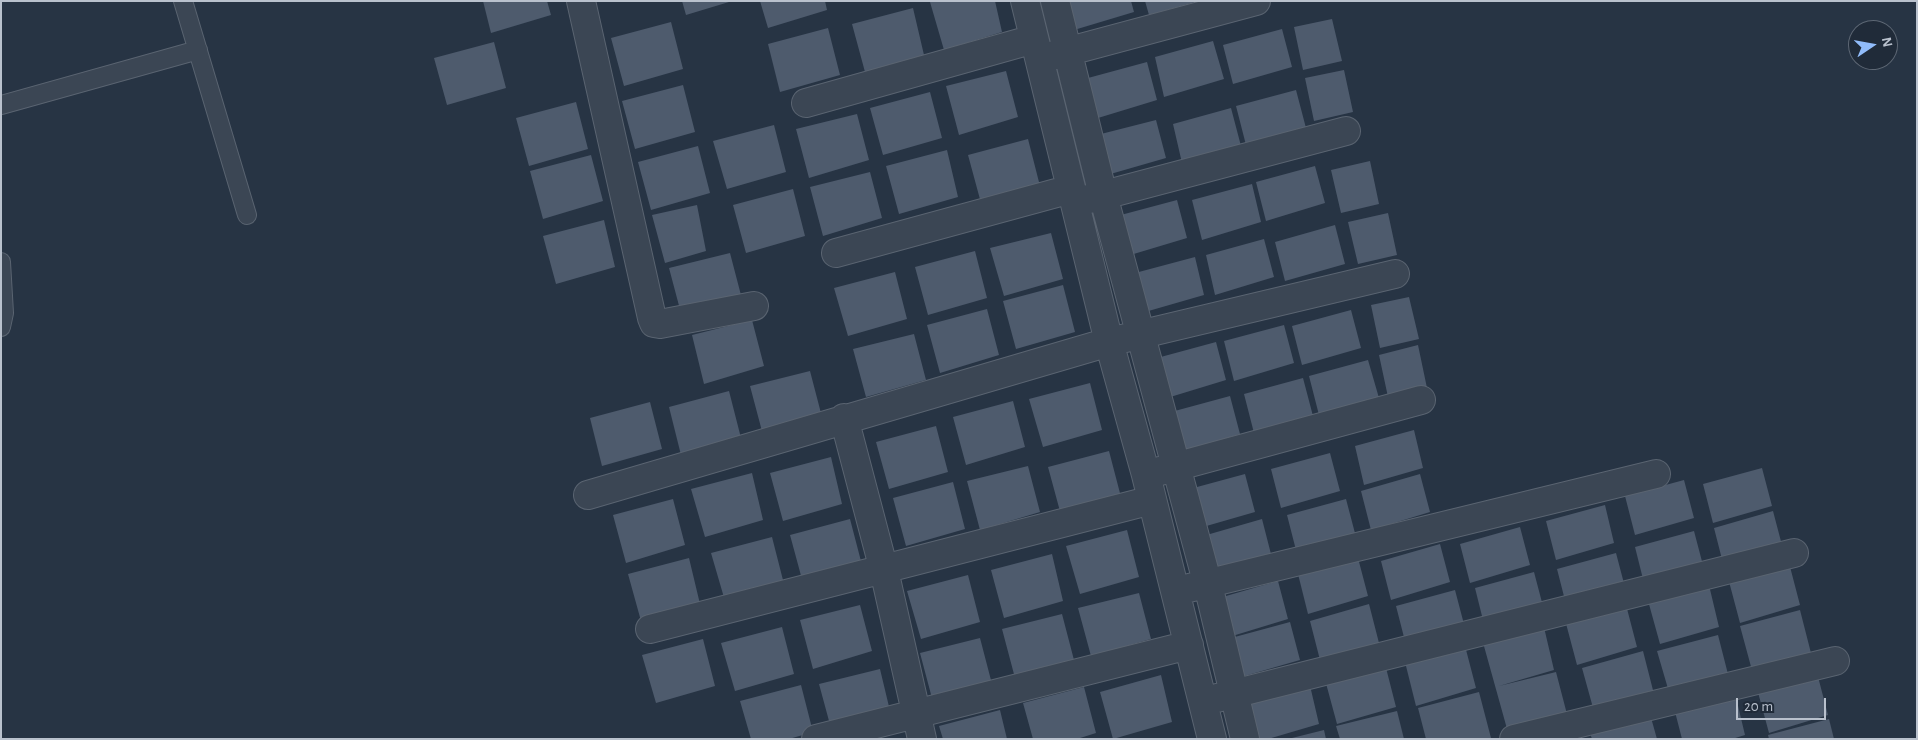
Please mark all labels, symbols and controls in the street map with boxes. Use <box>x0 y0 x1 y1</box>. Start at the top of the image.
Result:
north arrow <box>1848 20 1898 70</box>
text: N <box>1879 36 1895 48</box>
scale bar <box>1738 688 1828 720</box>
text: 20 m <box>1744 699 1773 714</box>

